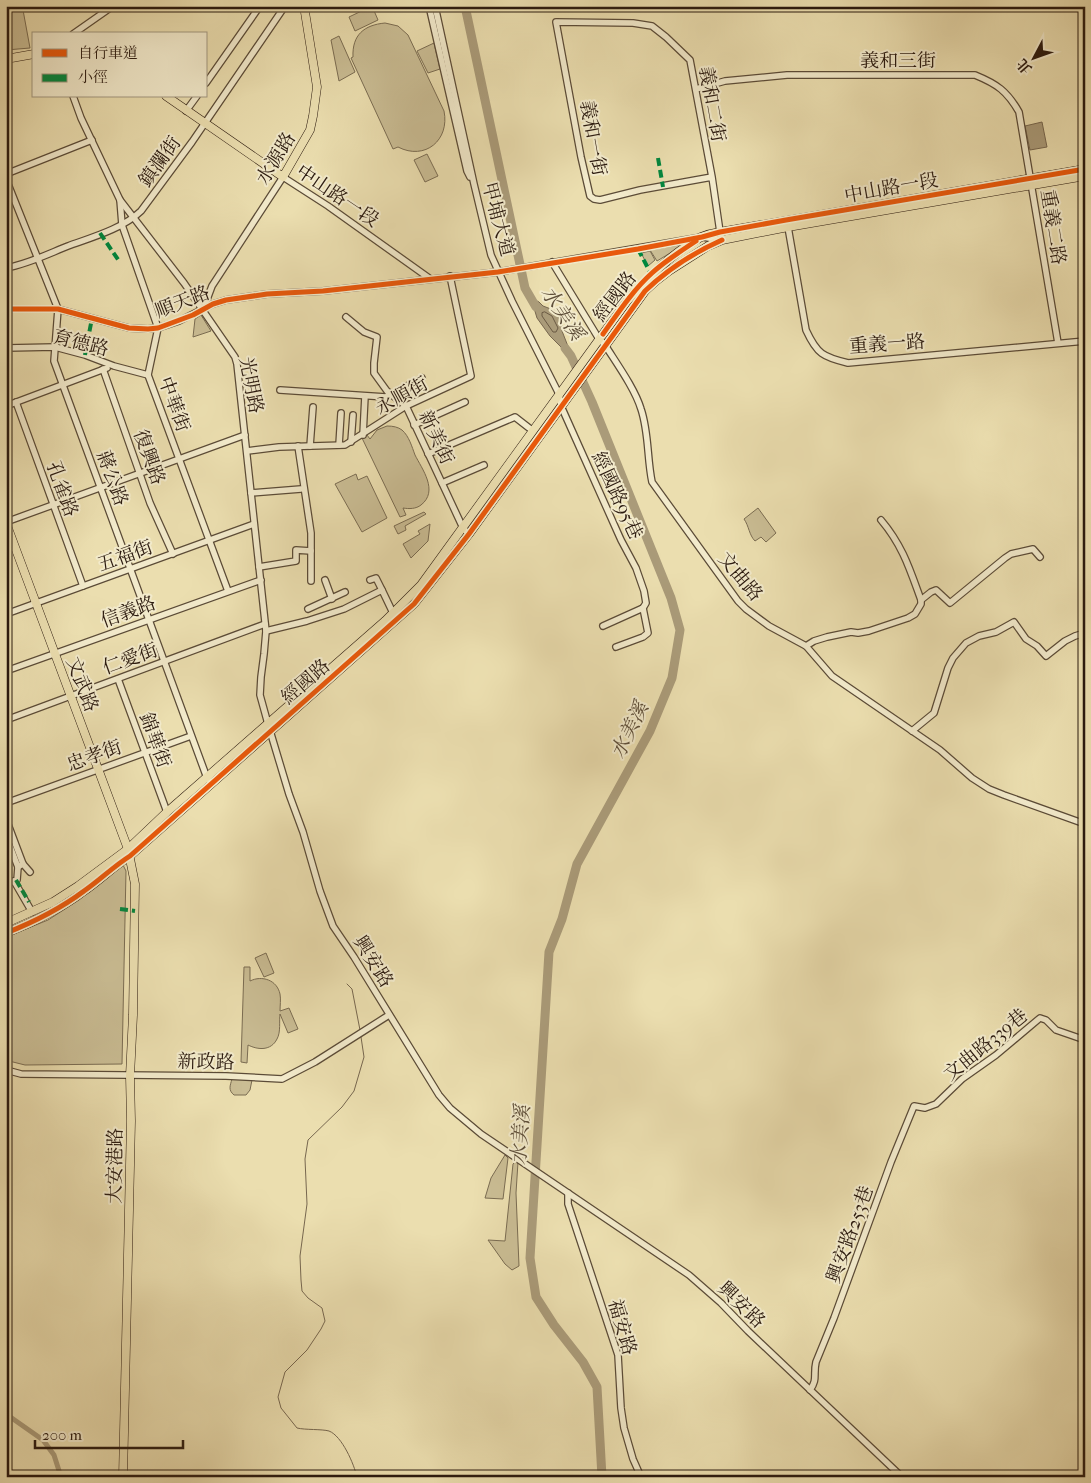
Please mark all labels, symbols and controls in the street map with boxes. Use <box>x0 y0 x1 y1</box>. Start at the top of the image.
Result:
legend <box>32 32 208 98</box>
north arrow <box>1008 32 1058 82</box>
text: 自行車道 <box>78 44 138 62</box>
street label: 義和三街 <box>860 50 936 72</box>
text: 北 <box>1014 55 1036 77</box>
street label: 義和二街 <box>695 65 729 144</box>
text: 小徑 <box>78 68 108 86</box>
street label: 義和一街 <box>576 99 610 178</box>
street label: 水源路 <box>252 128 300 189</box>
street label: 鎮瀾街 <box>134 132 185 191</box>
street label: 中山路一段 <box>292 160 383 232</box>
street label: 中山路一段 <box>842 169 940 207</box>
street label: 甲埔大道 <box>478 180 518 259</box>
street label: 重義二路 <box>1036 188 1070 266</box>
street label: 經國路 <box>589 267 641 326</box>
street label: 順天路 <box>152 281 213 322</box>
water label: 水美溪 <box>536 282 590 346</box>
street label: 育德路 <box>50 325 111 361</box>
street label: 重義一路 <box>848 330 926 358</box>
street label: 光明路 <box>235 355 267 415</box>
street label: 永順街 <box>371 372 432 419</box>
street label: 中華街 <box>154 374 194 435</box>
street label: 新美街 <box>414 407 458 468</box>
street label: 復興路 <box>129 427 169 488</box>
street label: 蔣公路 <box>92 448 132 509</box>
street label: 經國路95巷 <box>587 448 647 543</box>
street label: 孔雀路 <box>42 459 82 520</box>
street label: 五福街 <box>95 536 156 576</box>
street label: 文曲路 <box>713 548 767 606</box>
street label: 信義路 <box>98 592 159 632</box>
street label: 仁愛街 <box>100 639 161 679</box>
street label: 文武路 <box>62 654 103 715</box>
street label: 經國路 <box>277 655 334 709</box>
water label: 水美溪 <box>606 696 654 762</box>
street label: 錦華街 <box>135 710 175 771</box>
street label: 忠孝街 <box>64 736 125 776</box>
street label: 興安路 <box>349 932 398 992</box>
street label: 文曲路339巷 <box>939 1004 1032 1085</box>
street label: 新政路 <box>177 1051 235 1073</box>
water label: 水美溪 <box>507 1102 534 1166</box>
street label: 大安港路 <box>103 1128 127 1204</box>
street label: 興安路253巷 <box>822 1183 878 1286</box>
street label: 興安路 <box>713 1277 769 1332</box>
street label: 福安路 <box>604 1297 640 1358</box>
scale bar <box>35 1418 182 1450</box>
text: 200 m <box>42 1426 82 1444</box>

